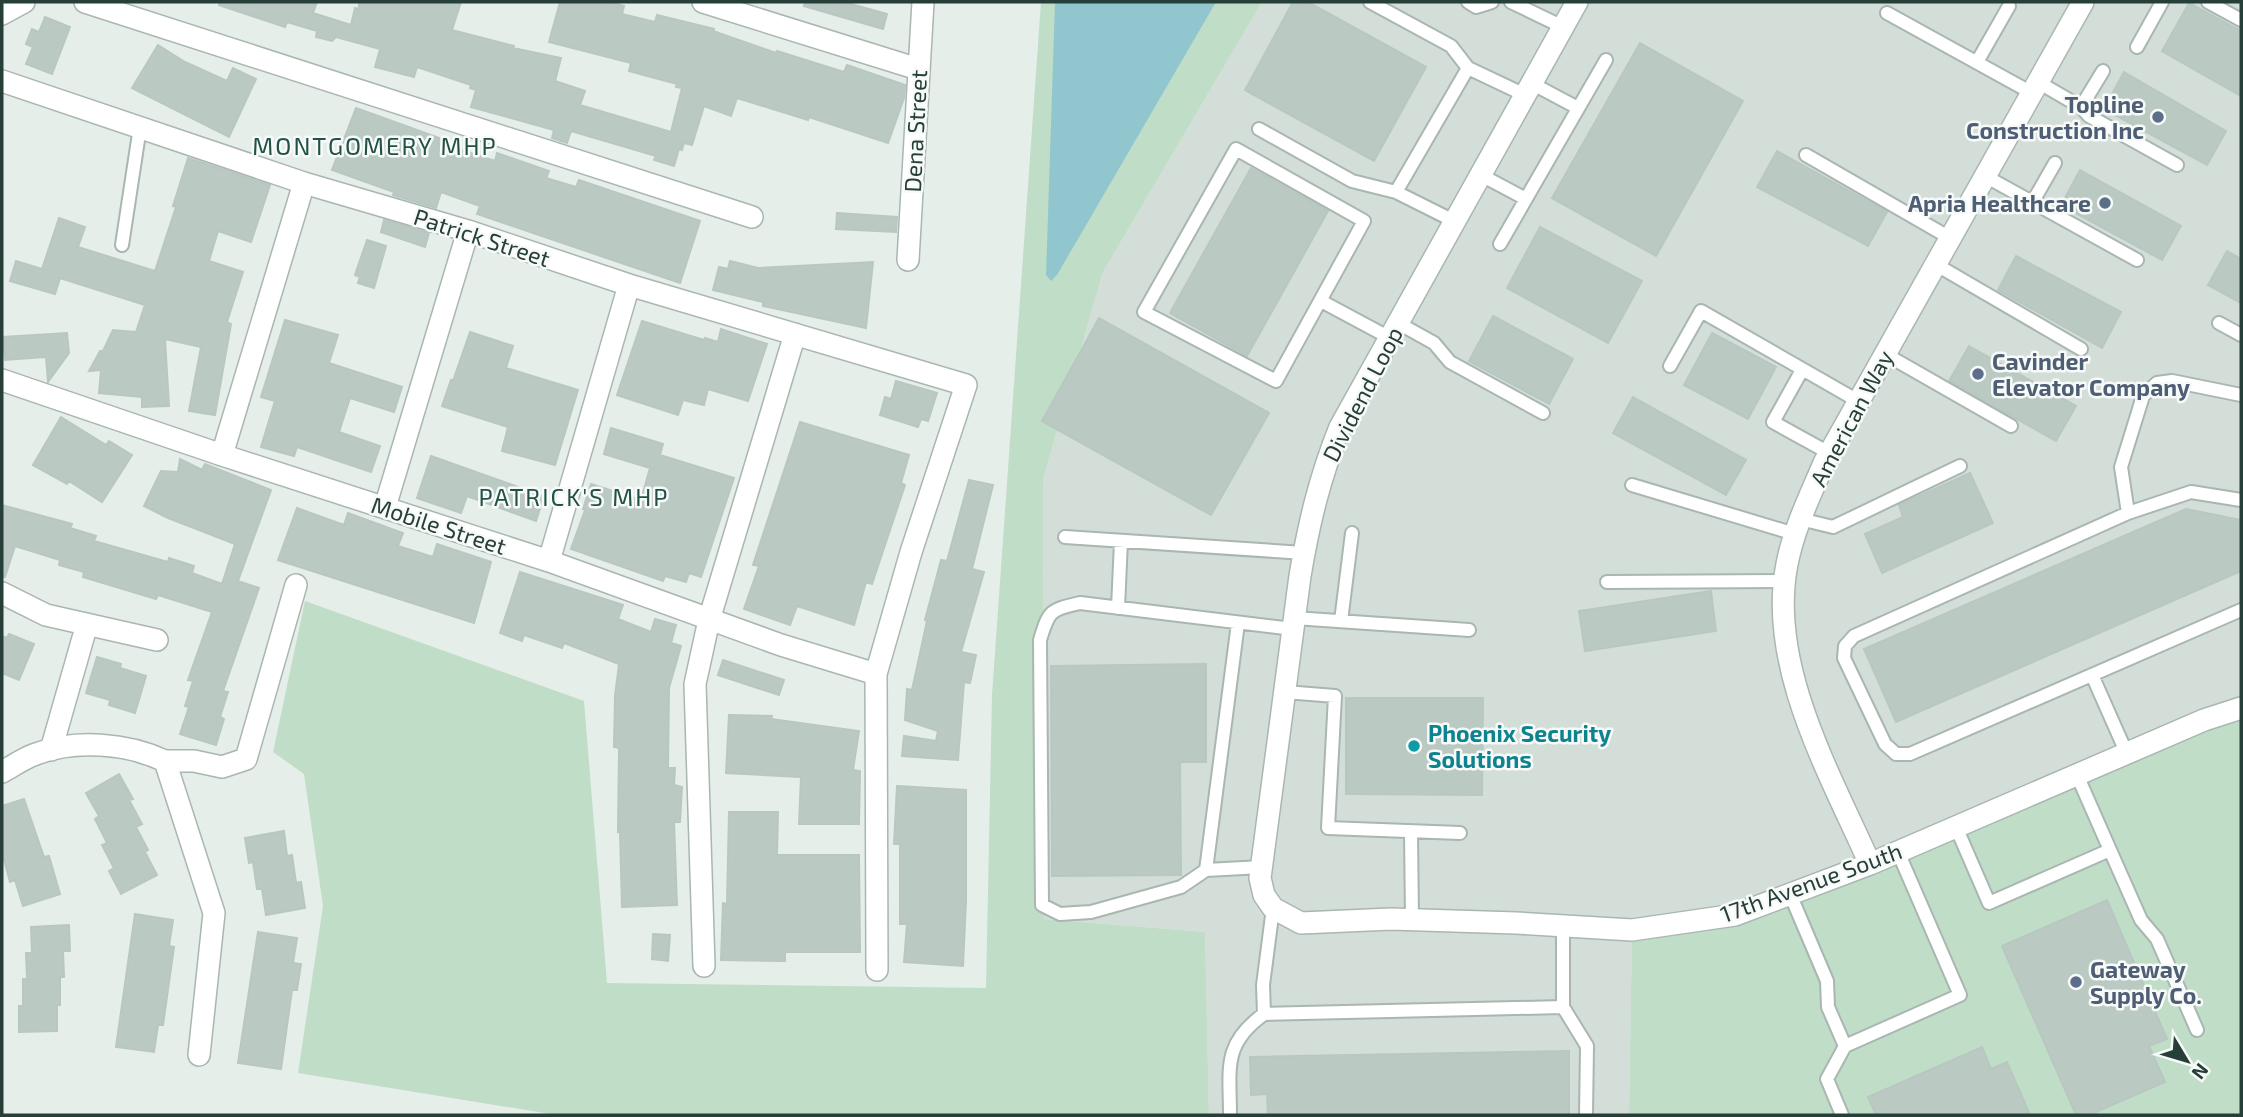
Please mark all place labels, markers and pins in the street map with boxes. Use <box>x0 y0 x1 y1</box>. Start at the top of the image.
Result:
place label: Topline Construction Inc <box>1966 90 2144 144</box>
marker: Topline Construction Inc <box>2150 109 2166 125</box>
place label: Apria Healthcare <box>1908 189 2091 217</box>
marker: Apria Healthcare <box>2097 195 2113 211</box>
place label: Cavinder Elevator Company <box>1992 347 2190 401</box>
marker: Cavinder Elevator Company <box>1970 366 1986 382</box>
place label: Phoenix Security Solutions <box>1428 719 1611 773</box>
marker: Phoenix Security Solutions <box>1406 738 1422 754</box>
place label: Gateway Supply Co. <box>2090 955 2202 1009</box>
marker: Gateway Supply Co. <box>2068 974 2084 990</box>

